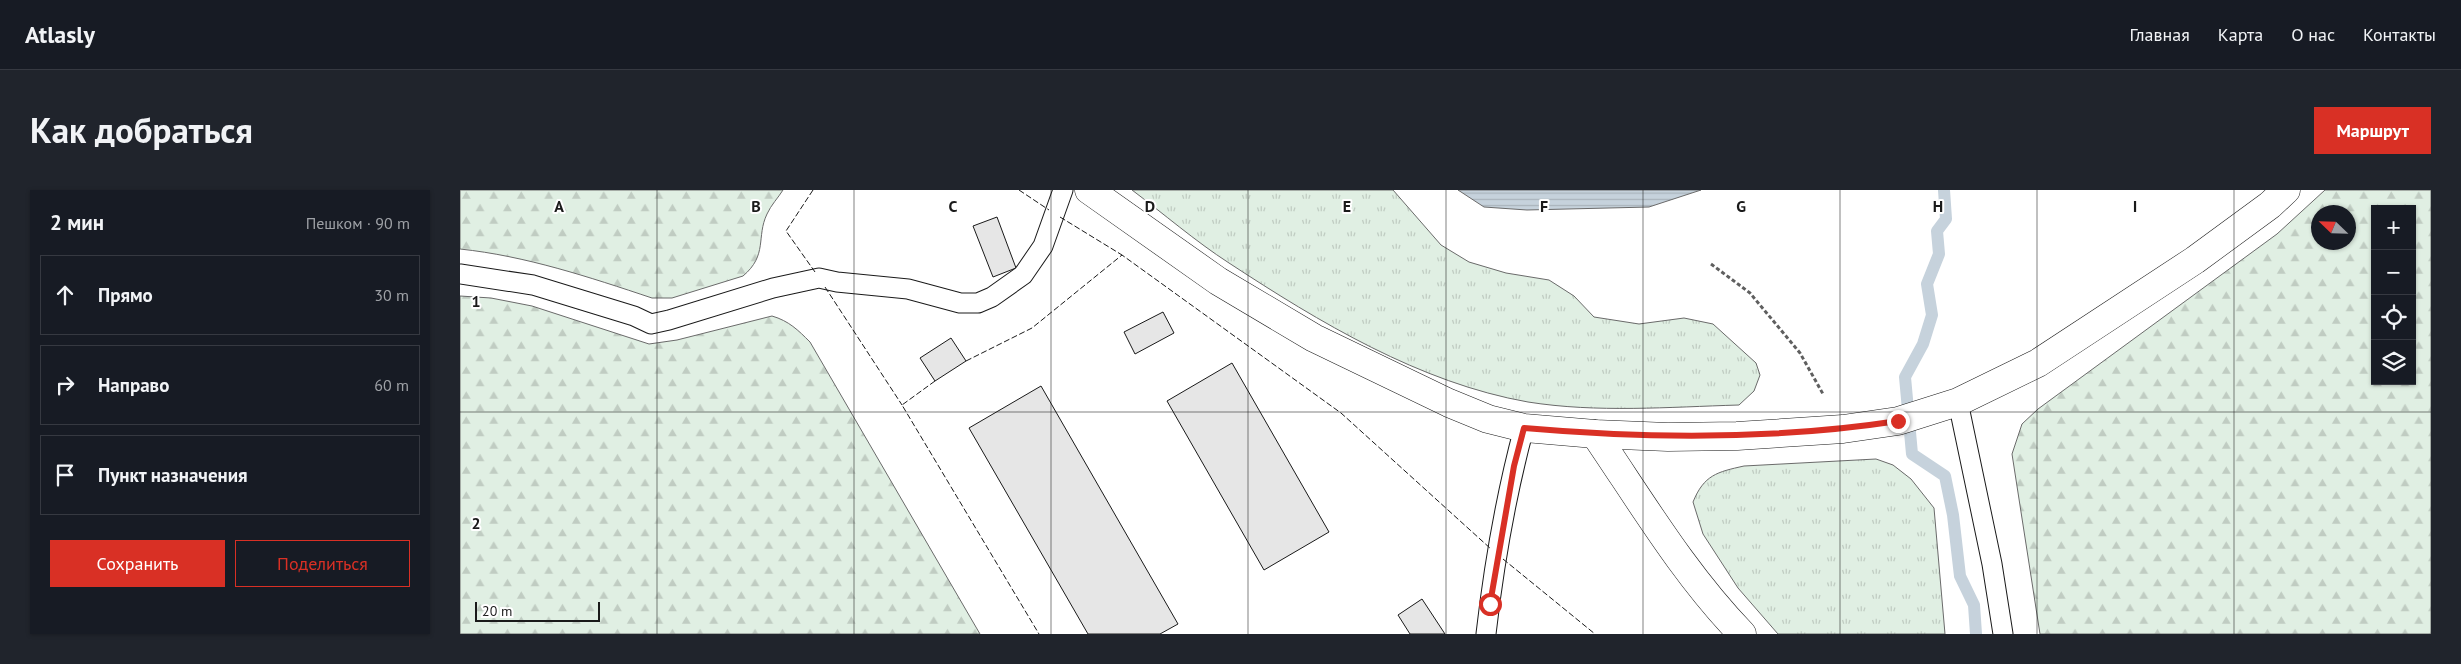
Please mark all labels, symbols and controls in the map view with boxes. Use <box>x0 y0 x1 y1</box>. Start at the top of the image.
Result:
text: Atlasly <box>25 19 95 50</box>
text: Главная <box>2129 23 2190 46</box>
text: Карта <box>2218 23 2263 46</box>
text: О нас <box>2291 23 2335 46</box>
text: Контакты <box>2363 23 2436 46</box>
text: Как добраться <box>30 107 253 153</box>
button: Маршрут <box>2314 107 2431 154</box>
text: A <box>554 196 564 216</box>
text: B <box>751 196 761 216</box>
text: C <box>949 196 958 216</box>
text: D <box>1145 196 1155 216</box>
text: E <box>1343 196 1351 216</box>
text: F <box>1540 196 1548 216</box>
text: G <box>1736 196 1746 216</box>
text: H <box>1933 196 1943 216</box>
text: I <box>2133 196 2137 216</box>
north arrow <box>2311 205 2356 250</box>
map controls <box>2371 205 2416 385</box>
button: + <box>2371 205 2416 250</box>
text: 2 мин <box>50 209 104 236</box>
text: Пешком · 90 m <box>306 213 410 233</box>
button: − <box>2371 250 2416 295</box>
icon: ahead <box>51 281 79 309</box>
text: Прямо <box>98 283 153 307</box>
text: 30 m <box>374 285 409 305</box>
text: 1 <box>471 291 481 311</box>
button: locate <box>2371 295 2416 340</box>
button: layers <box>2371 340 2416 385</box>
icon: right <box>51 371 79 399</box>
text: Направо <box>98 373 169 397</box>
text: 60 m <box>374 375 409 395</box>
route end <box>1887 410 1910 433</box>
icon: arrive <box>51 461 79 489</box>
text: Пункт назначения <box>98 463 248 487</box>
text: 2 <box>471 513 481 533</box>
button: Сохранить <box>50 540 225 587</box>
button: Поделиться <box>235 540 410 587</box>
route start <box>1479 593 1502 616</box>
scale bar <box>475 599 600 622</box>
text: 20 m <box>482 602 512 620</box>

